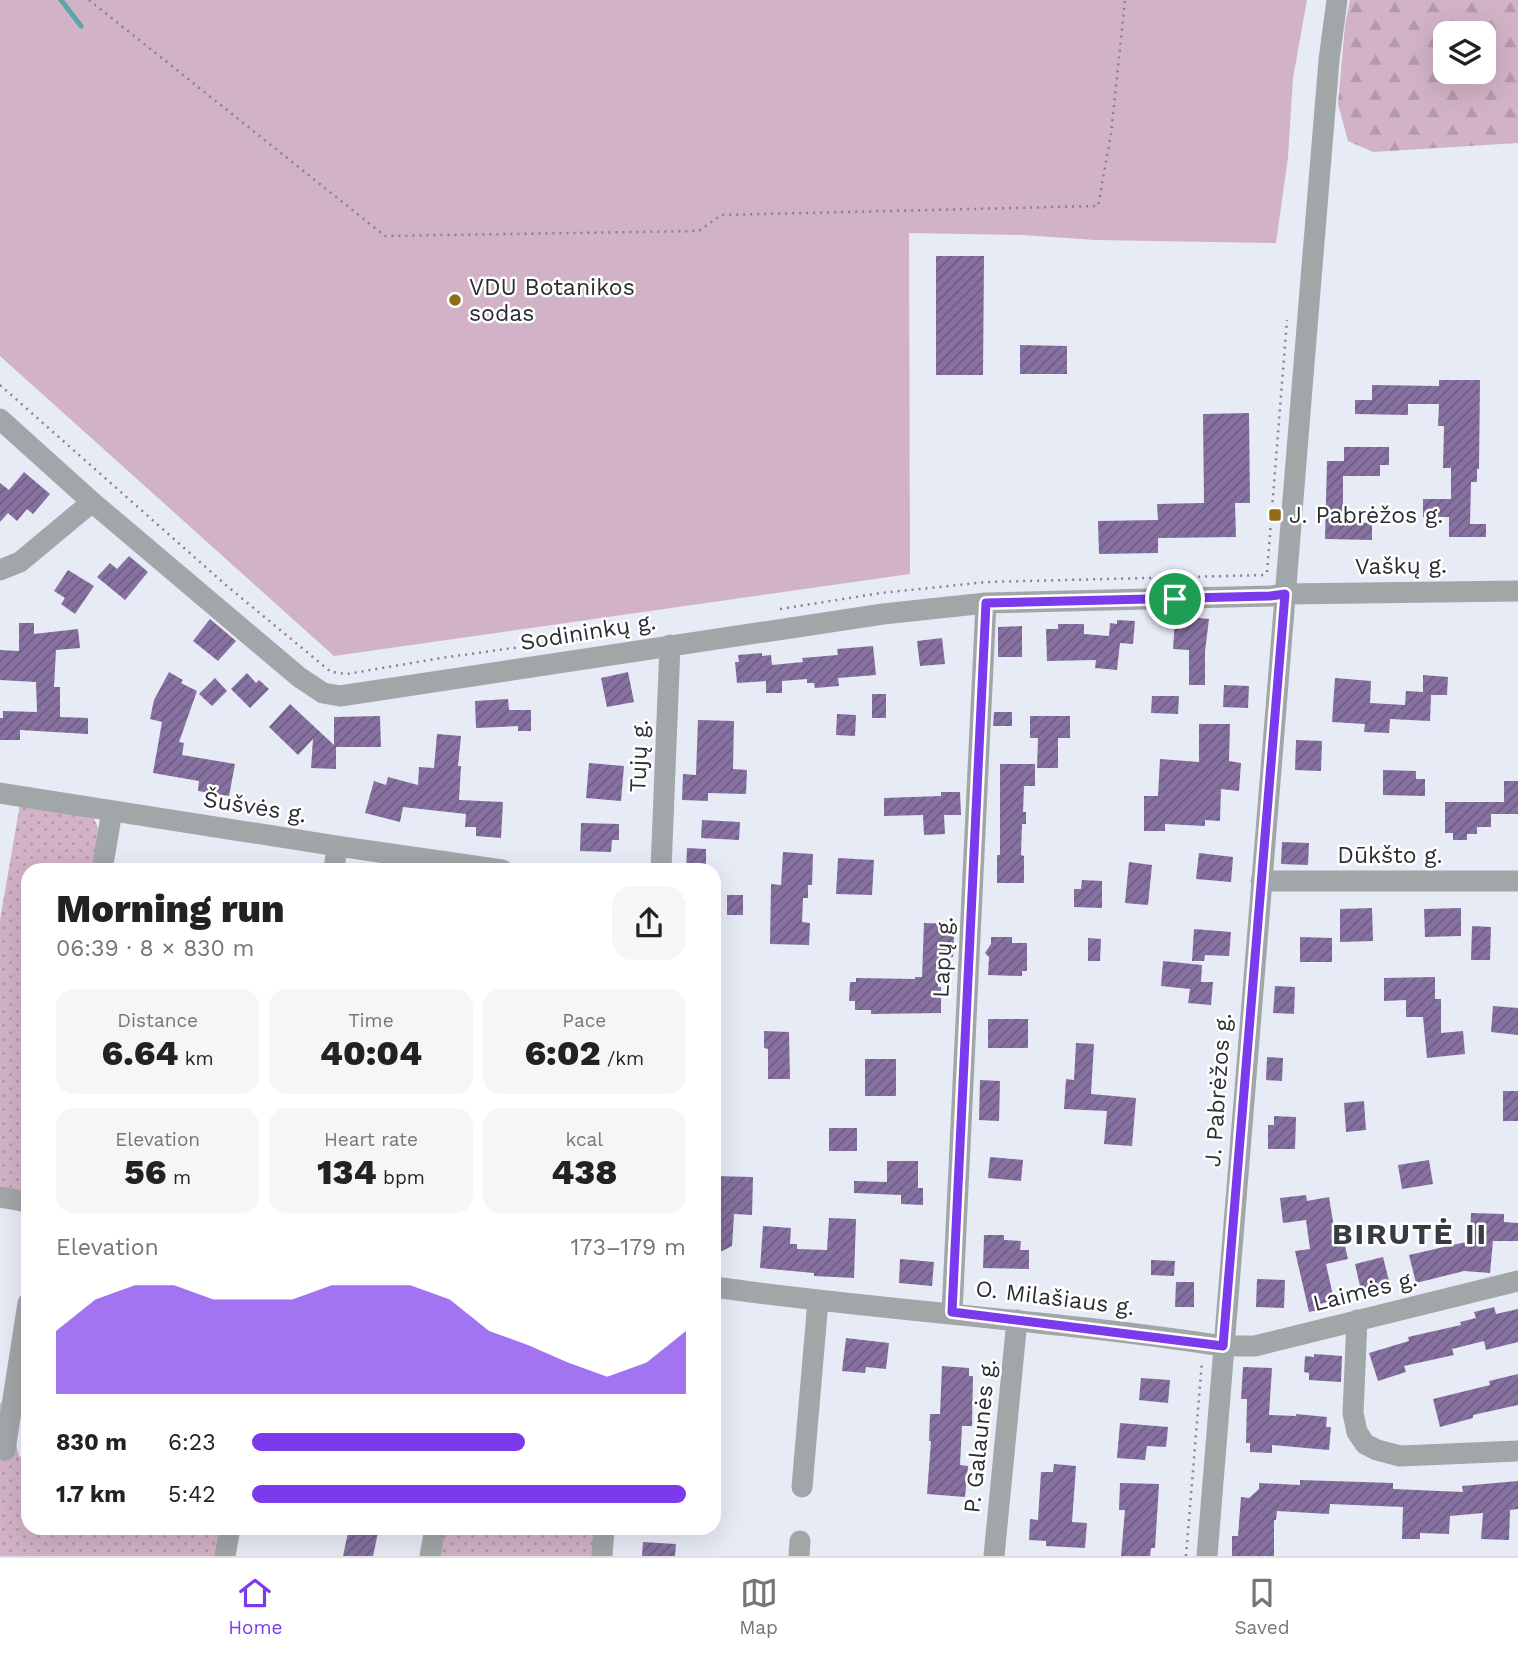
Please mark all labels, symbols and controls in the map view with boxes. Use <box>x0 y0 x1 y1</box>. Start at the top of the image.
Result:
map controls <box>1433 21 1496 84</box>
button: layers <box>1433 21 1496 84</box>
place label: VDU Botanikos sodas <box>469 274 635 327</box>
marker: VDU Botanikos sodas <box>447 292 463 308</box>
place label: J. Pabrėžos g. <box>1289 502 1443 529</box>
marker: J. Pabrėžos g. <box>1267 507 1283 523</box>
street label: Vaškų g. <box>1355 552 1447 580</box>
pin <box>1145 569 1205 629</box>
icon: arrive <box>1156 580 1194 618</box>
street label: Sodininkų g. <box>518 608 658 656</box>
street label: Tujų g. <box>624 719 654 793</box>
street label: Šušvės g. <box>201 785 309 828</box>
street label: Dūkšto g. <box>1337 842 1443 869</box>
button: share <box>612 886 686 960</box>
text: Morning run <box>56 887 285 931</box>
street label: Lapų g. <box>927 916 959 998</box>
text: 06:39 · 8 × 830 m <box>56 935 255 962</box>
text: Distance <box>117 1009 198 1032</box>
text: Time <box>348 1009 394 1032</box>
text: Pace <box>562 1009 606 1032</box>
street label: J. Pabrėžos g. <box>1199 1012 1237 1168</box>
text: 6.64 <box>102 1032 178 1074</box>
text: 40:04 <box>320 1032 422 1074</box>
text: 6:02 <box>524 1032 601 1074</box>
text: km <box>178 1047 214 1070</box>
text: /km <box>601 1047 644 1070</box>
text: Elevation <box>115 1128 200 1151</box>
text: Heart rate <box>324 1128 418 1151</box>
text: kcal <box>566 1128 603 1151</box>
text: 56 <box>124 1151 166 1193</box>
text: 134 <box>317 1151 377 1193</box>
text: 438 <box>551 1151 617 1193</box>
text: m <box>166 1166 191 1189</box>
text: bpm <box>377 1166 425 1189</box>
district label: BIRUTĖ II <box>1332 1216 1488 1251</box>
text: Elevation <box>56 1234 159 1261</box>
text: 173–179 m <box>571 1234 686 1261</box>
street label: Laimės g. <box>1310 1265 1420 1317</box>
street label: O. Milašiaus g. <box>974 1275 1136 1321</box>
street label: P. Galaunės g. <box>958 1358 1002 1514</box>
text: 830 m <box>56 1429 127 1456</box>
text: 6:23 <box>168 1429 216 1456</box>
text: 1.7 km <box>56 1481 126 1508</box>
text: 5:42 <box>168 1481 216 1508</box>
tab: Home <box>228 1574 283 1639</box>
tab: Map <box>739 1574 778 1639</box>
tab: Saved <box>1234 1574 1290 1639</box>

